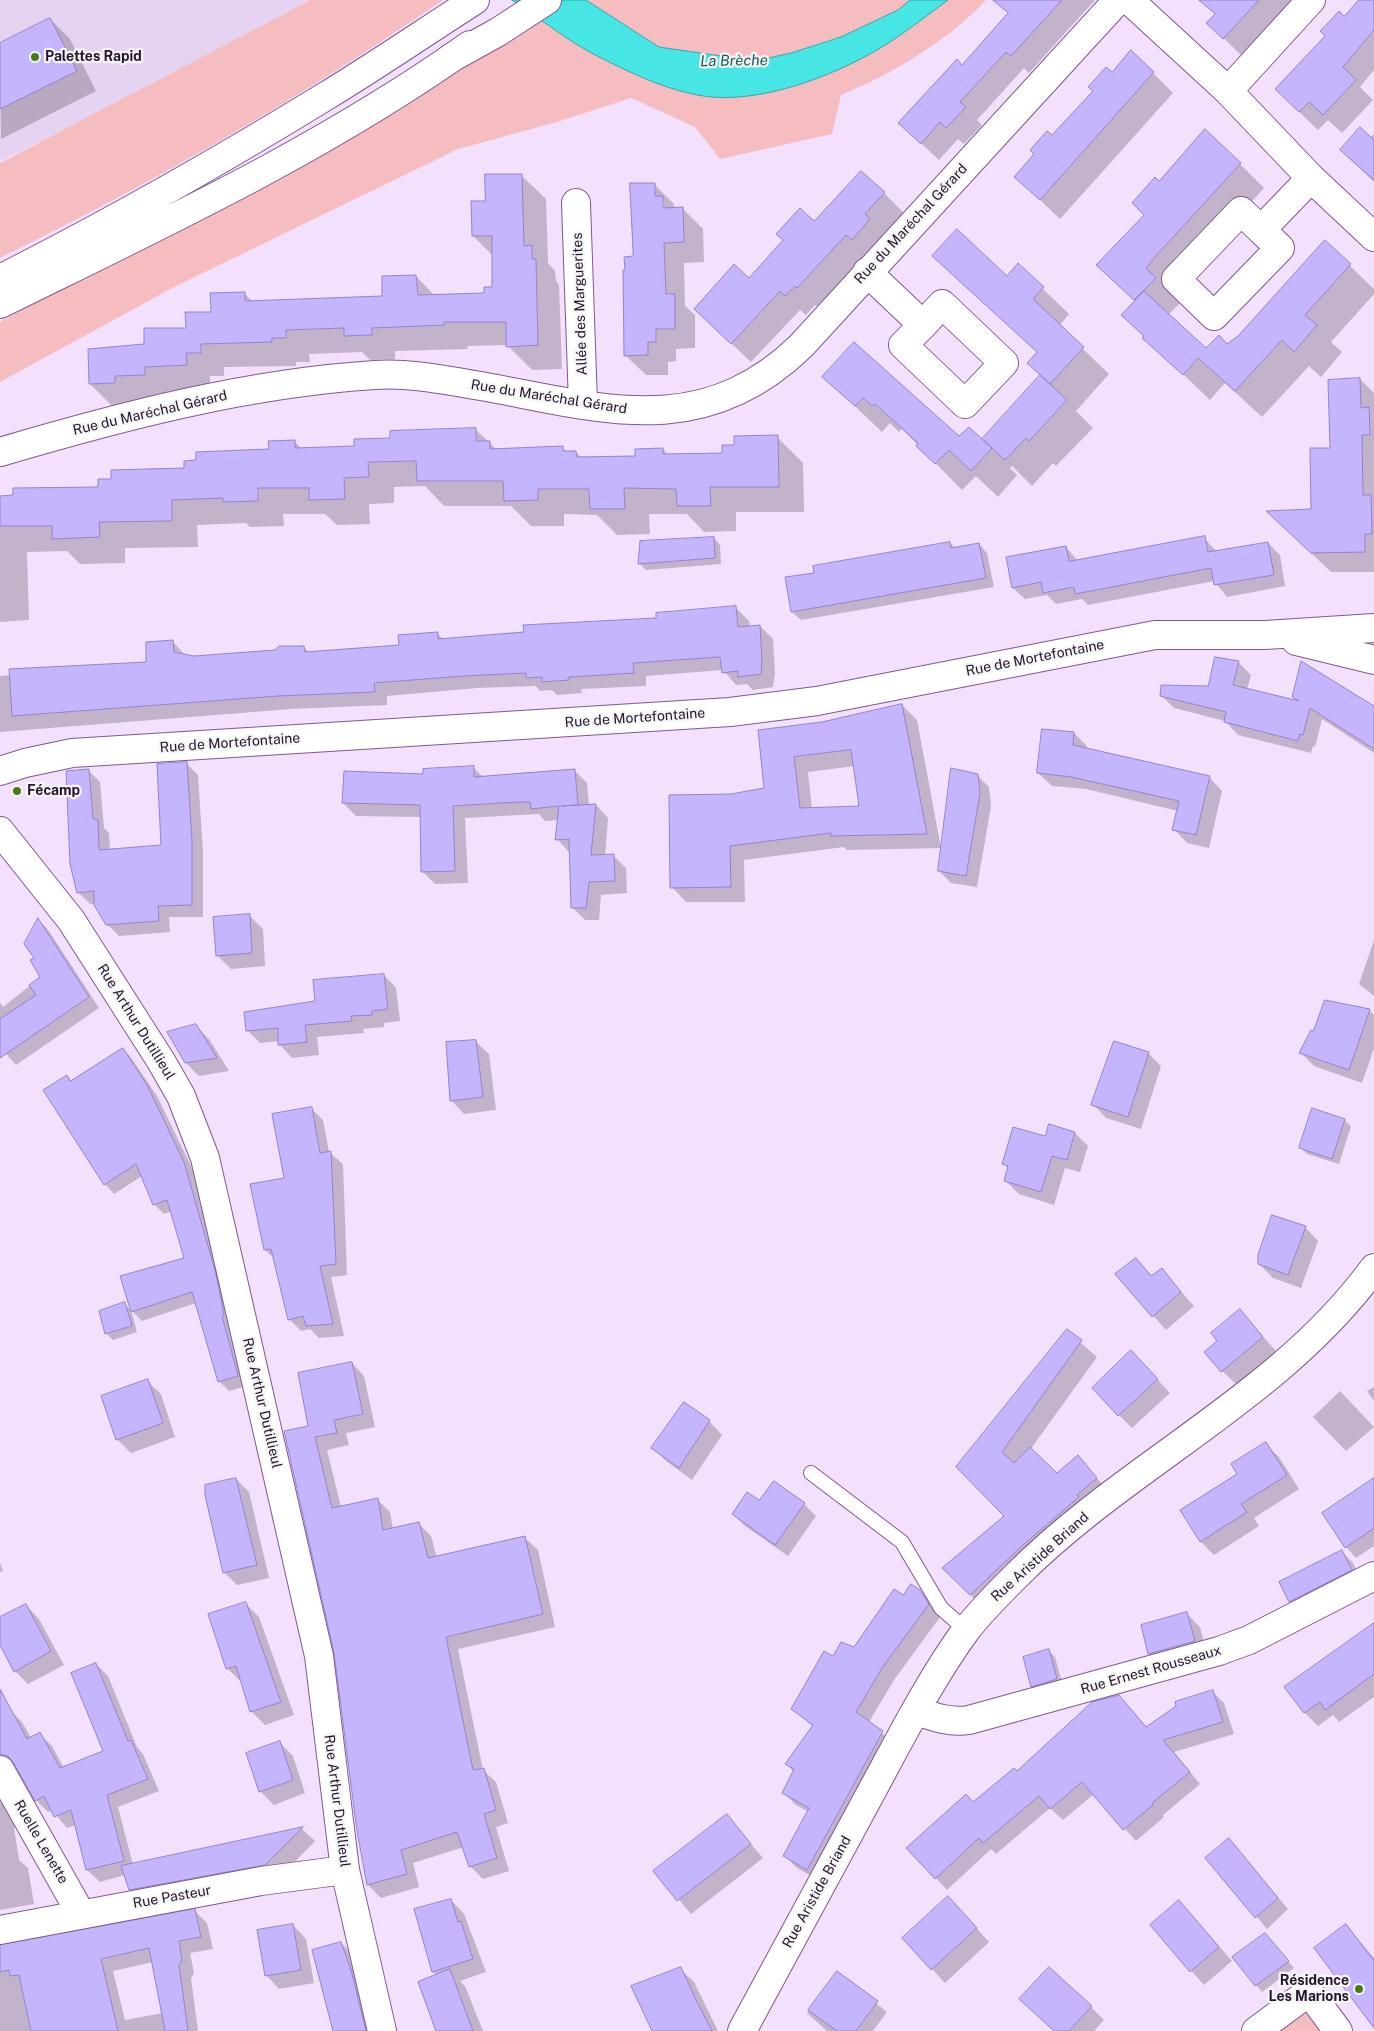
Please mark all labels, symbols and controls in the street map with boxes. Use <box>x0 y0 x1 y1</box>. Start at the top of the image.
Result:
place label: Palettes Rapid <box>45 49 142 65</box>
marker: Palettes Rapid <box>29 51 41 63</box>
water label: La Brèche <box>700 51 768 71</box>
street label: Rue du Maréchal Gérard <box>851 161 971 287</box>
street label: Allée des Marguerites <box>569 232 591 376</box>
street label: Rue du Maréchal Gérard <box>470 376 628 418</box>
street label: Rue du Maréchal Gérard <box>71 387 229 439</box>
street label: Rue de Mortefontaine <box>964 636 1106 680</box>
street label: Rue de Mortefontaine <box>564 705 706 731</box>
street label: Rue de Mortefontaine <box>159 730 301 756</box>
place label: Fécamp <box>27 783 80 799</box>
marker: Fécamp <box>11 785 23 797</box>
street label: Rue Arthur Dutillieul <box>94 961 178 1083</box>
street label: Rue Arthur Dutillieul <box>239 1336 285 1470</box>
street label: Rue Aristide Briand <box>988 1509 1092 1605</box>
street label: Rue Ernest Rousseaux <box>1079 1642 1223 1698</box>
street label: Rue Arthur Dutillieul <box>321 1734 353 1868</box>
street label: Ruelle Lenette <box>10 1797 72 1887</box>
street label: Rue Aristide Briand <box>779 1833 855 1951</box>
street label: Rue Pasteur <box>132 1882 212 1912</box>
place label: Résidence Les Marions <box>1269 1973 1349 2005</box>
marker: Résidence Les Marions <box>1353 1983 1365 1995</box>

